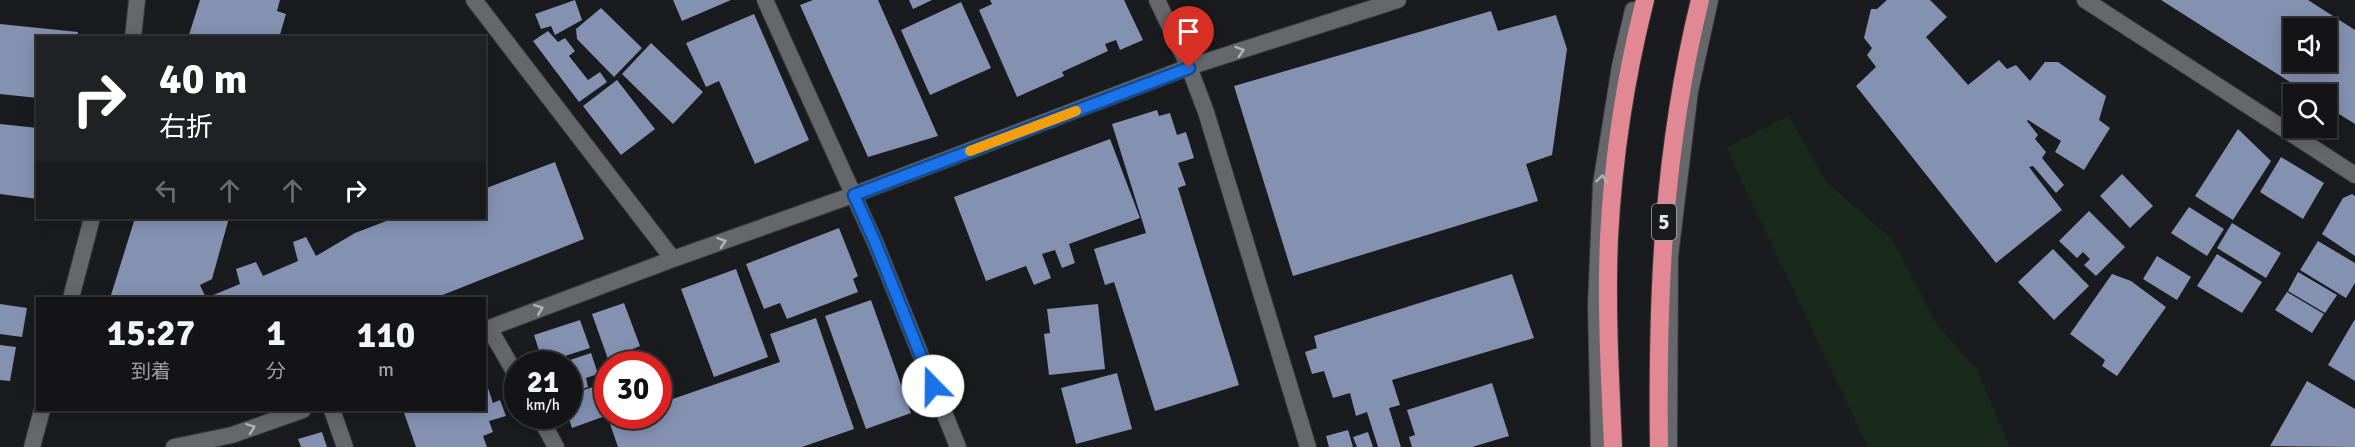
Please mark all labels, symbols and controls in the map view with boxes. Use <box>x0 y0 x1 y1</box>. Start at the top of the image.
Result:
pin <box>1163 6 1214 68</box>
icon: arrive <box>1172 15 1205 48</box>
map controls <box>2283 18 2337 138</box>
button: sound <box>2283 18 2337 72</box>
one-way arrow <box>1234 46 1245 58</box>
text: 40 m <box>159 54 248 105</box>
icon: right <box>60 60 138 138</box>
button: search <box>2283 84 2337 138</box>
text: 右折 <box>159 111 213 144</box>
icon: left <box>150 174 183 207</box>
icon: ahead <box>213 174 246 207</box>
icon: ahead <box>276 174 309 207</box>
icon: right <box>339 174 372 207</box>
one-way arrow <box>1595 174 1608 183</box>
road number: 5 <box>1652 204 1676 240</box>
one-way arrow <box>716 236 727 249</box>
one-way arrow <box>533 304 544 317</box>
text: 15:27 <box>107 311 195 356</box>
text: 1 <box>266 311 286 356</box>
text: 110 <box>357 313 415 358</box>
speed limit sign: 30 <box>594 351 672 429</box>
position arrow <box>901 354 965 418</box>
text: m <box>378 357 394 382</box>
text: 到着 <box>131 359 171 384</box>
text: 分 <box>266 359 286 384</box>
text: 21 <box>527 364 559 401</box>
text: km/h <box>526 396 560 414</box>
one-way arrow <box>246 423 256 436</box>

